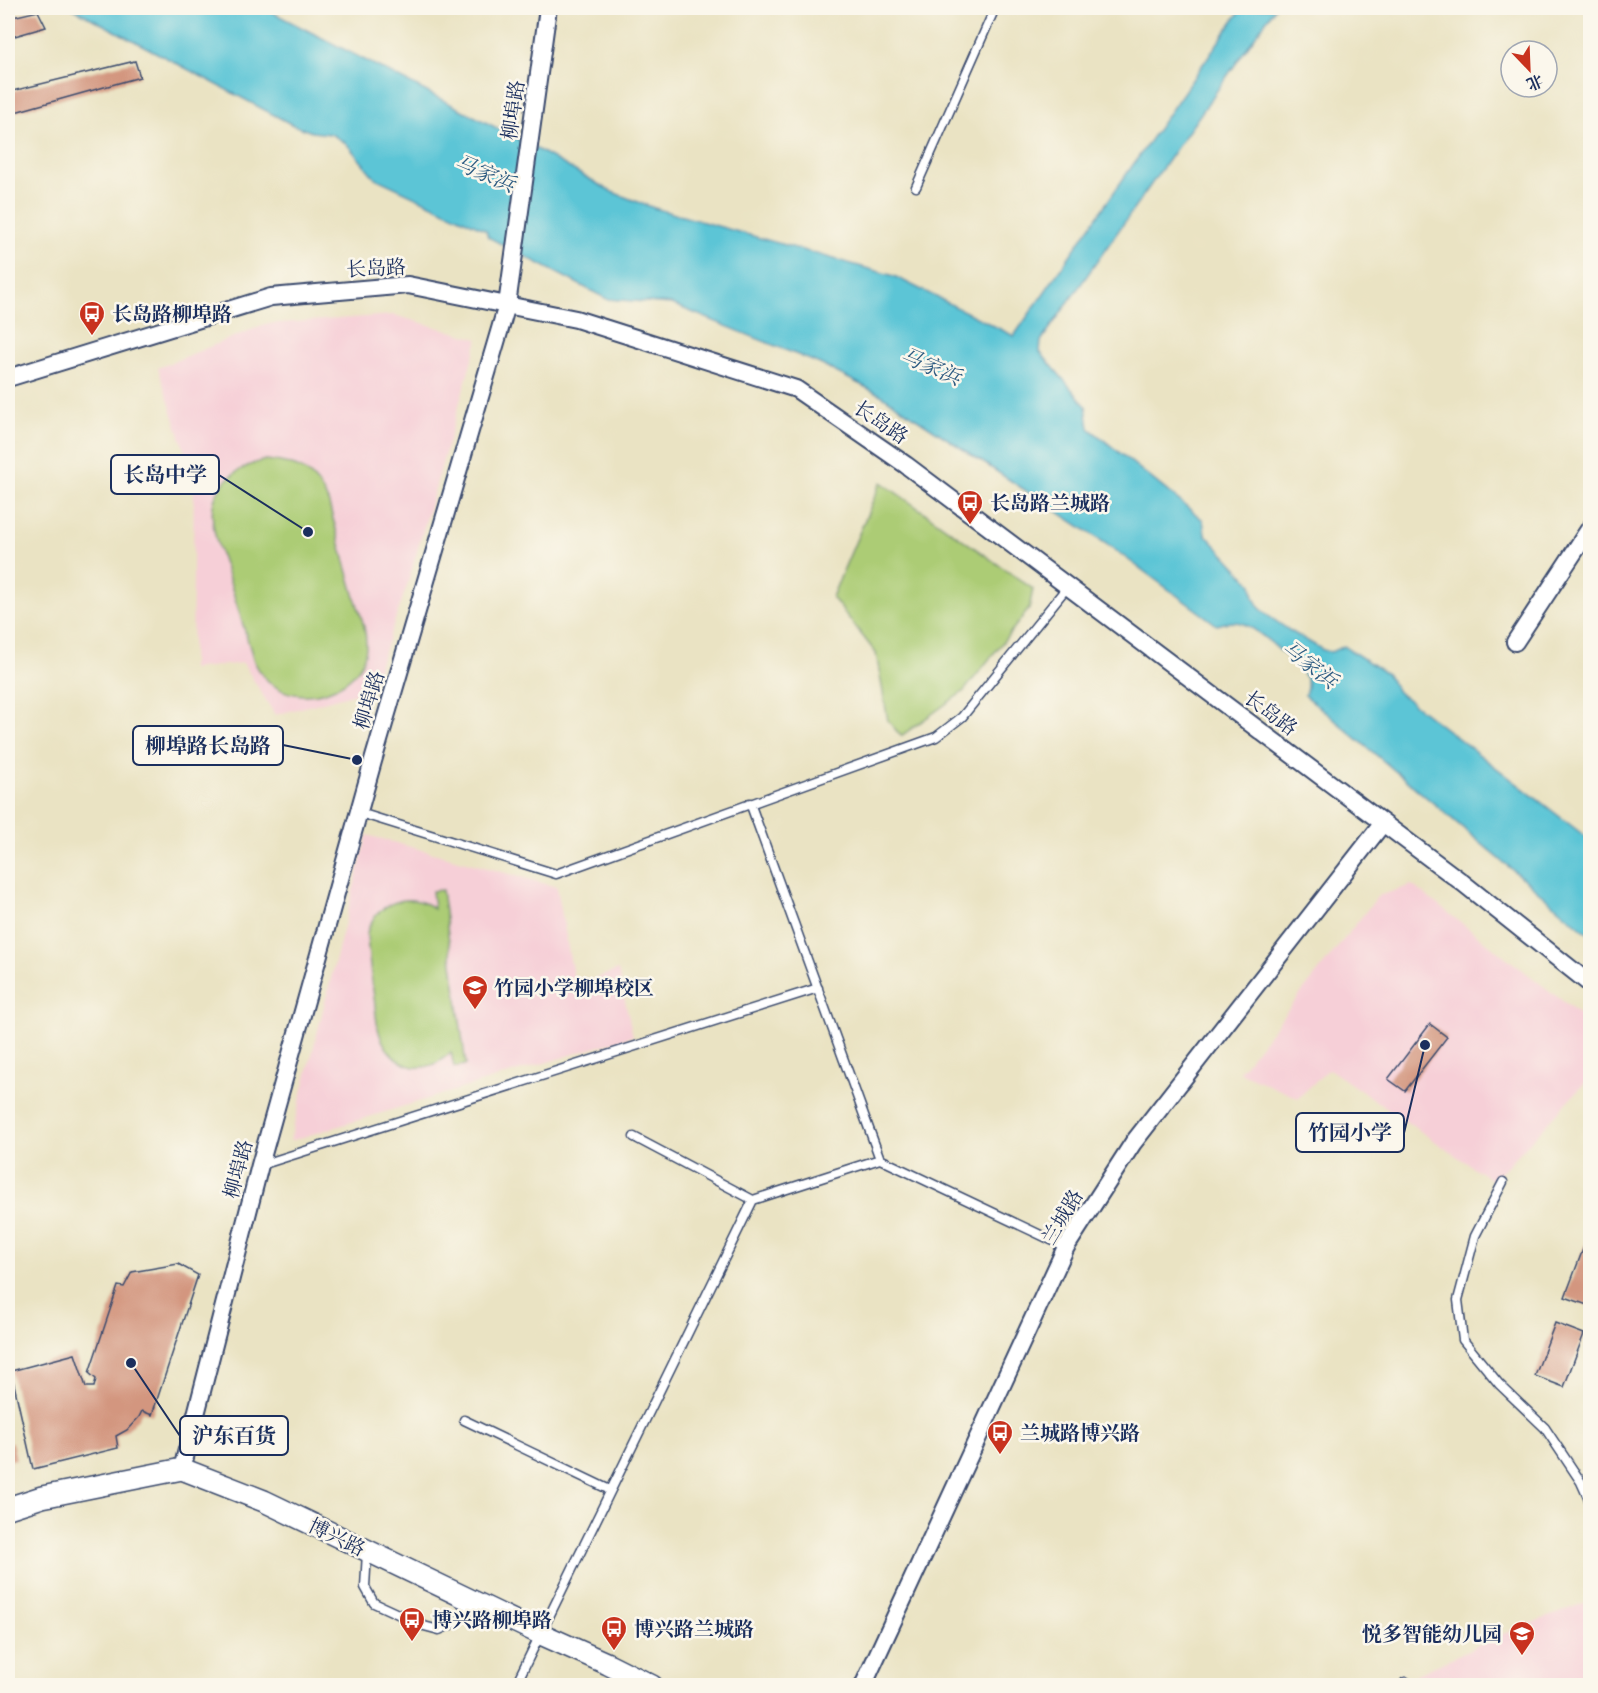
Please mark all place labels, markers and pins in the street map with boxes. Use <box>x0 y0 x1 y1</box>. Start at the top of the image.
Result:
bus stop icon: 长岛路柳埠路 <box>77 299 107 337</box>
place label: 长岛路柳埠路 <box>112 301 232 327</box>
callout: 长岛中学 <box>111 455 219 494</box>
bus stop icon: 长岛路兰城路 <box>955 488 985 526</box>
place label: 长岛路兰城路 <box>990 490 1110 516</box>
callout: 柳埠路长岛路 <box>133 726 283 765</box>
school or university icon: 竹园小学柳埠校区 <box>460 973 490 1011</box>
place label: 竹园小学柳埠校区 <box>494 975 654 1001</box>
callout: 竹园小学 <box>1296 1113 1404 1152</box>
callout: 沪东百货 <box>180 1416 288 1455</box>
bus stop icon: 兰城路博兴路 <box>985 1418 1015 1456</box>
place label: 兰城路博兴路 <box>1020 1420 1140 1446</box>
bus stop icon: 博兴路柳埠路 <box>397 1605 427 1643</box>
place label: 博兴路柳埠路 <box>432 1607 552 1633</box>
bus stop icon: 博兴路兰城路 <box>599 1614 629 1652</box>
place label: 博兴路兰城路 <box>634 1616 754 1642</box>
school or university icon: 悦多智能幼儿园 <box>1507 1619 1537 1657</box>
place label: 悦多智能幼儿园 <box>1362 1621 1502 1647</box>

